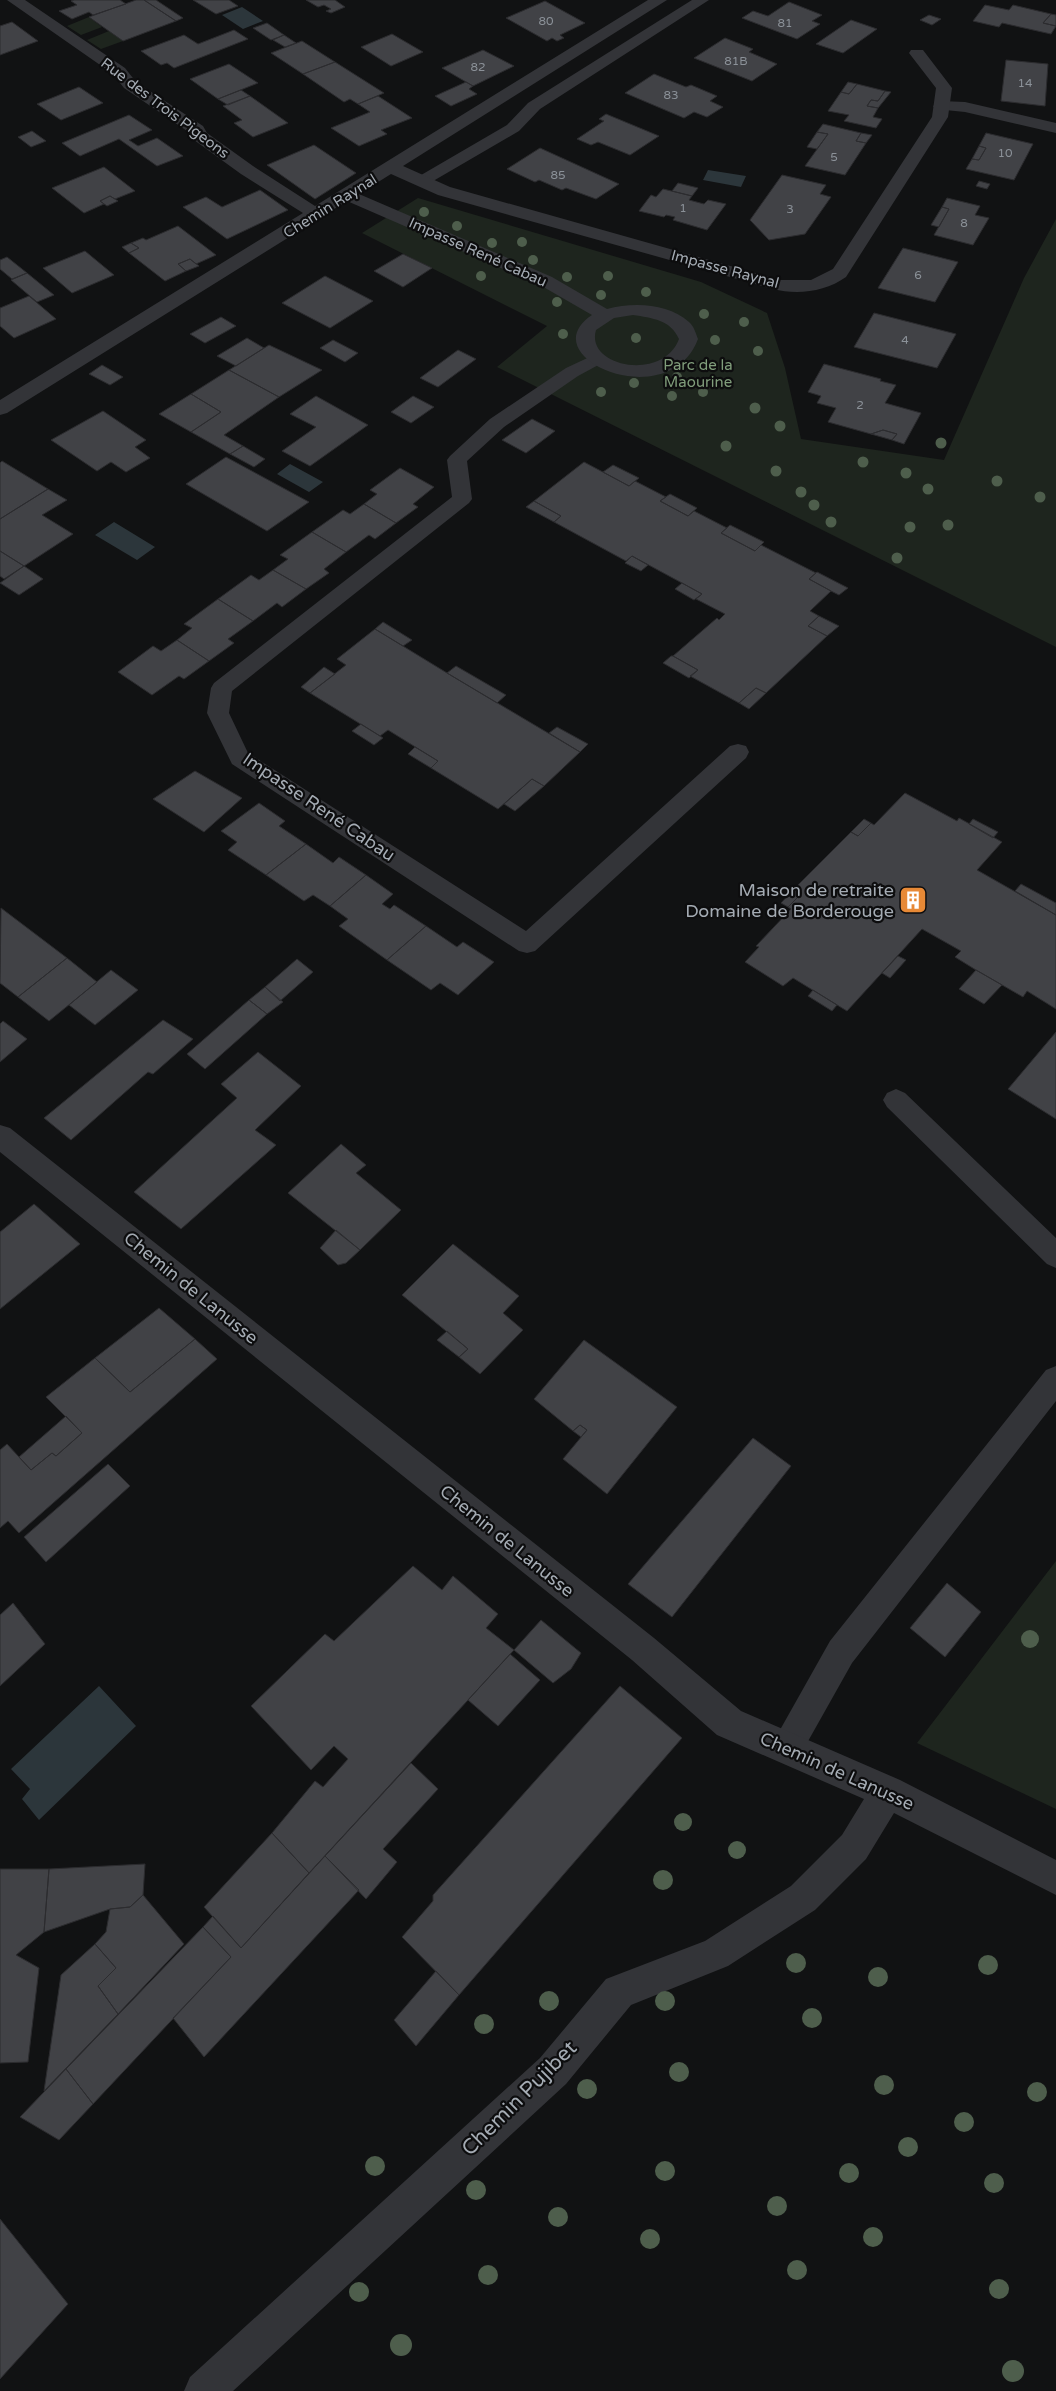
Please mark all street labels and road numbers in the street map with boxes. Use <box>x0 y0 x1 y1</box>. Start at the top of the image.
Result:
street label: Rue des Trois Pigeons <box>97 54 233 162</box>
street label: Chemin Raynal <box>280 170 380 242</box>
street label: Impasse René Cabau <box>406 213 550 291</box>
street label: Impasse Raynal <box>669 246 781 292</box>
street label: Impasse René Cabau <box>239 748 399 866</box>
street label: Chemin de Lanusse <box>119 1227 263 1349</box>
street label: Chemin de Lanusse <box>435 1480 579 1602</box>
street label: Chemin de Lanusse <box>757 1727 917 1815</box>
street label: Chemin Pujibet <box>457 2036 582 2161</box>

